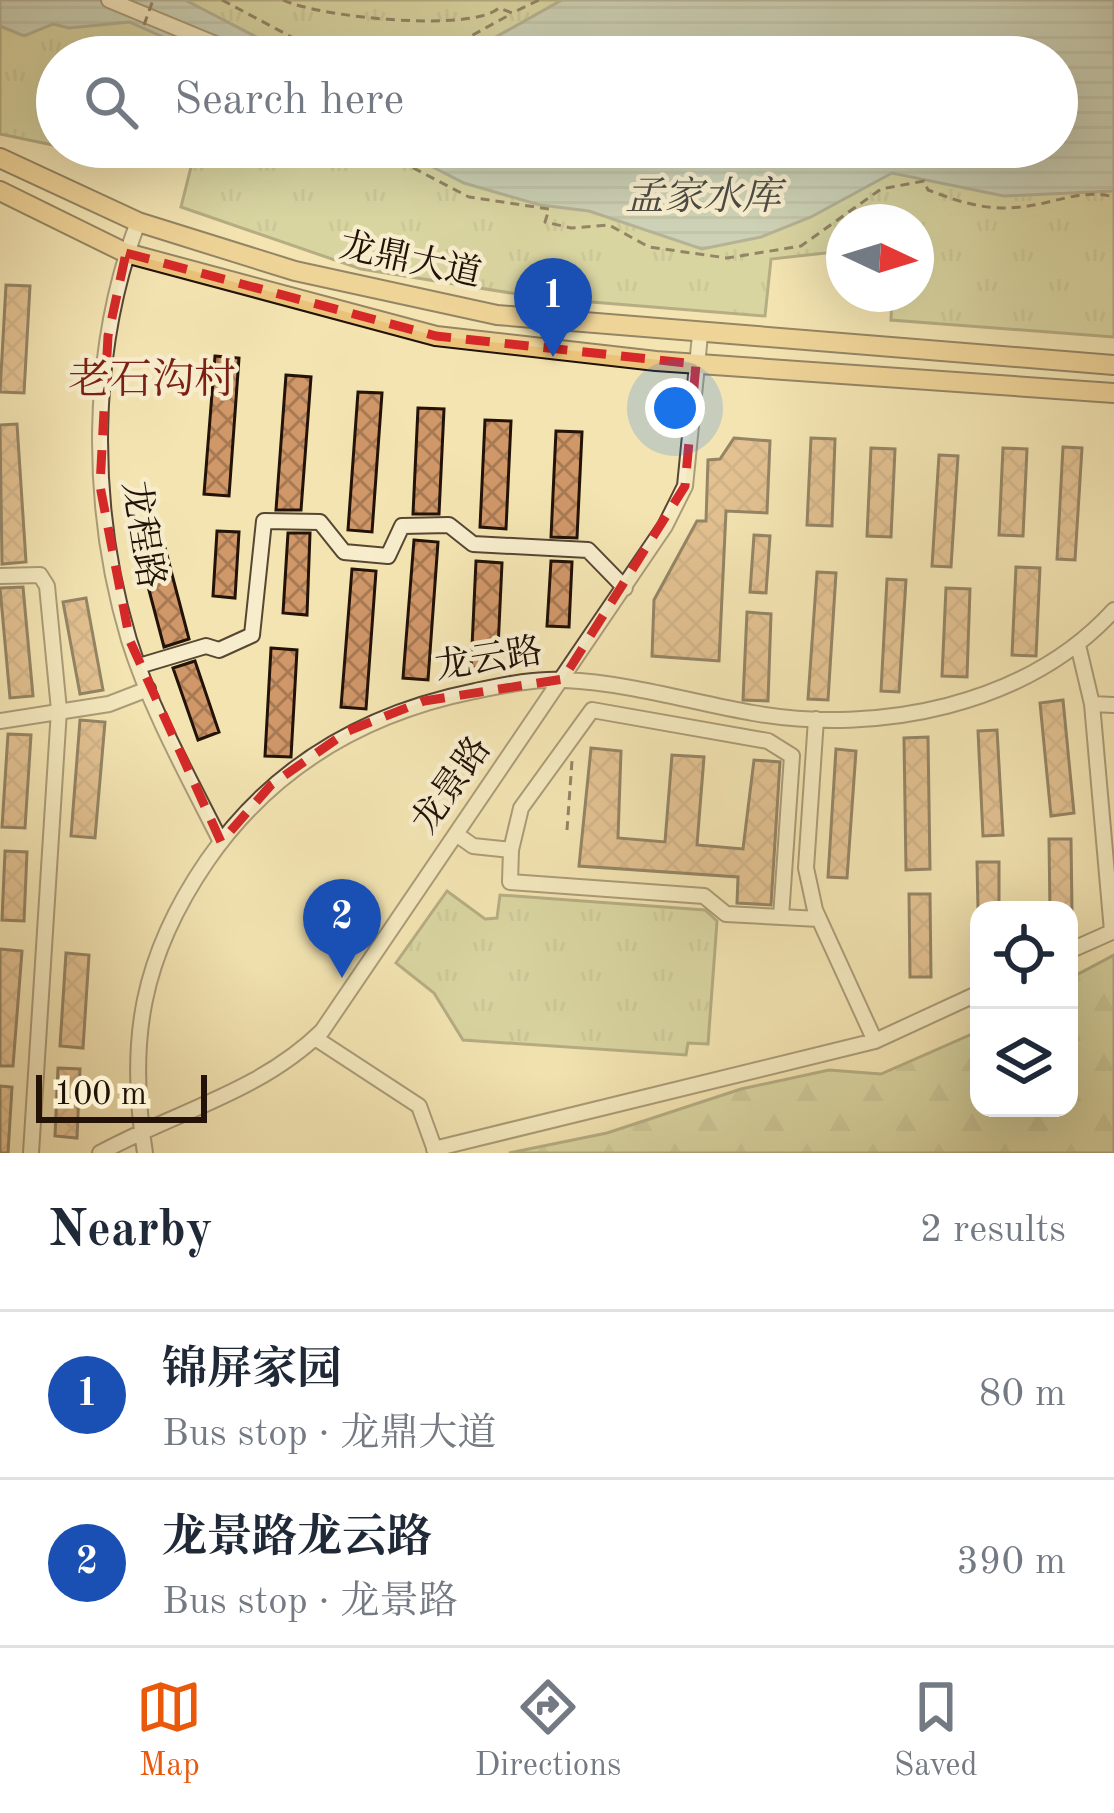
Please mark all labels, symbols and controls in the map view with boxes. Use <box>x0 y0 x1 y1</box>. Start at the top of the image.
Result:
search box <box>36 36 1078 168</box>
icon: search <box>78 69 144 135</box>
text: Search here <box>174 79 404 124</box>
water label: 孟家水库 <box>625 176 787 218</box>
north arrow <box>826 204 934 312</box>
street label: 龙鼎大道 <box>336 226 485 295</box>
pin: 1 <box>514 258 592 357</box>
district label: 老石沟村 <box>68 357 236 403</box>
your location <box>645 378 705 438</box>
street label: 龙程路 <box>115 478 171 591</box>
street label: 龙云路 <box>432 631 545 687</box>
street label: 龙景路 <box>404 729 499 841</box>
pin: 2 <box>303 879 381 978</box>
map controls <box>970 901 1078 1117</box>
button: locate <box>970 901 1078 1009</box>
button: layers <box>970 1009 1078 1117</box>
scale bar <box>36 1069 207 1122</box>
text: 100 m <box>54 1079 147 1112</box>
text: Nearby <box>48 1206 213 1257</box>
text: 2 results <box>920 1211 1066 1250</box>
text: 锦屏家园 <box>162 1349 342 1394</box>
text: 1 <box>76 1375 98 1414</box>
text: 80 m <box>979 1375 1066 1414</box>
text: Bus stop · 龙鼎大道 <box>162 1415 496 1454</box>
text: 龙景路龙云路 <box>162 1517 432 1562</box>
text: 2 <box>76 1543 98 1582</box>
text: 390 m <box>956 1543 1066 1582</box>
text: Bus stop · 龙景路 <box>162 1583 457 1622</box>
tab: Map <box>136 1674 202 1787</box>
tab: Directions <box>475 1674 621 1787</box>
tab: Saved <box>894 1674 978 1787</box>

